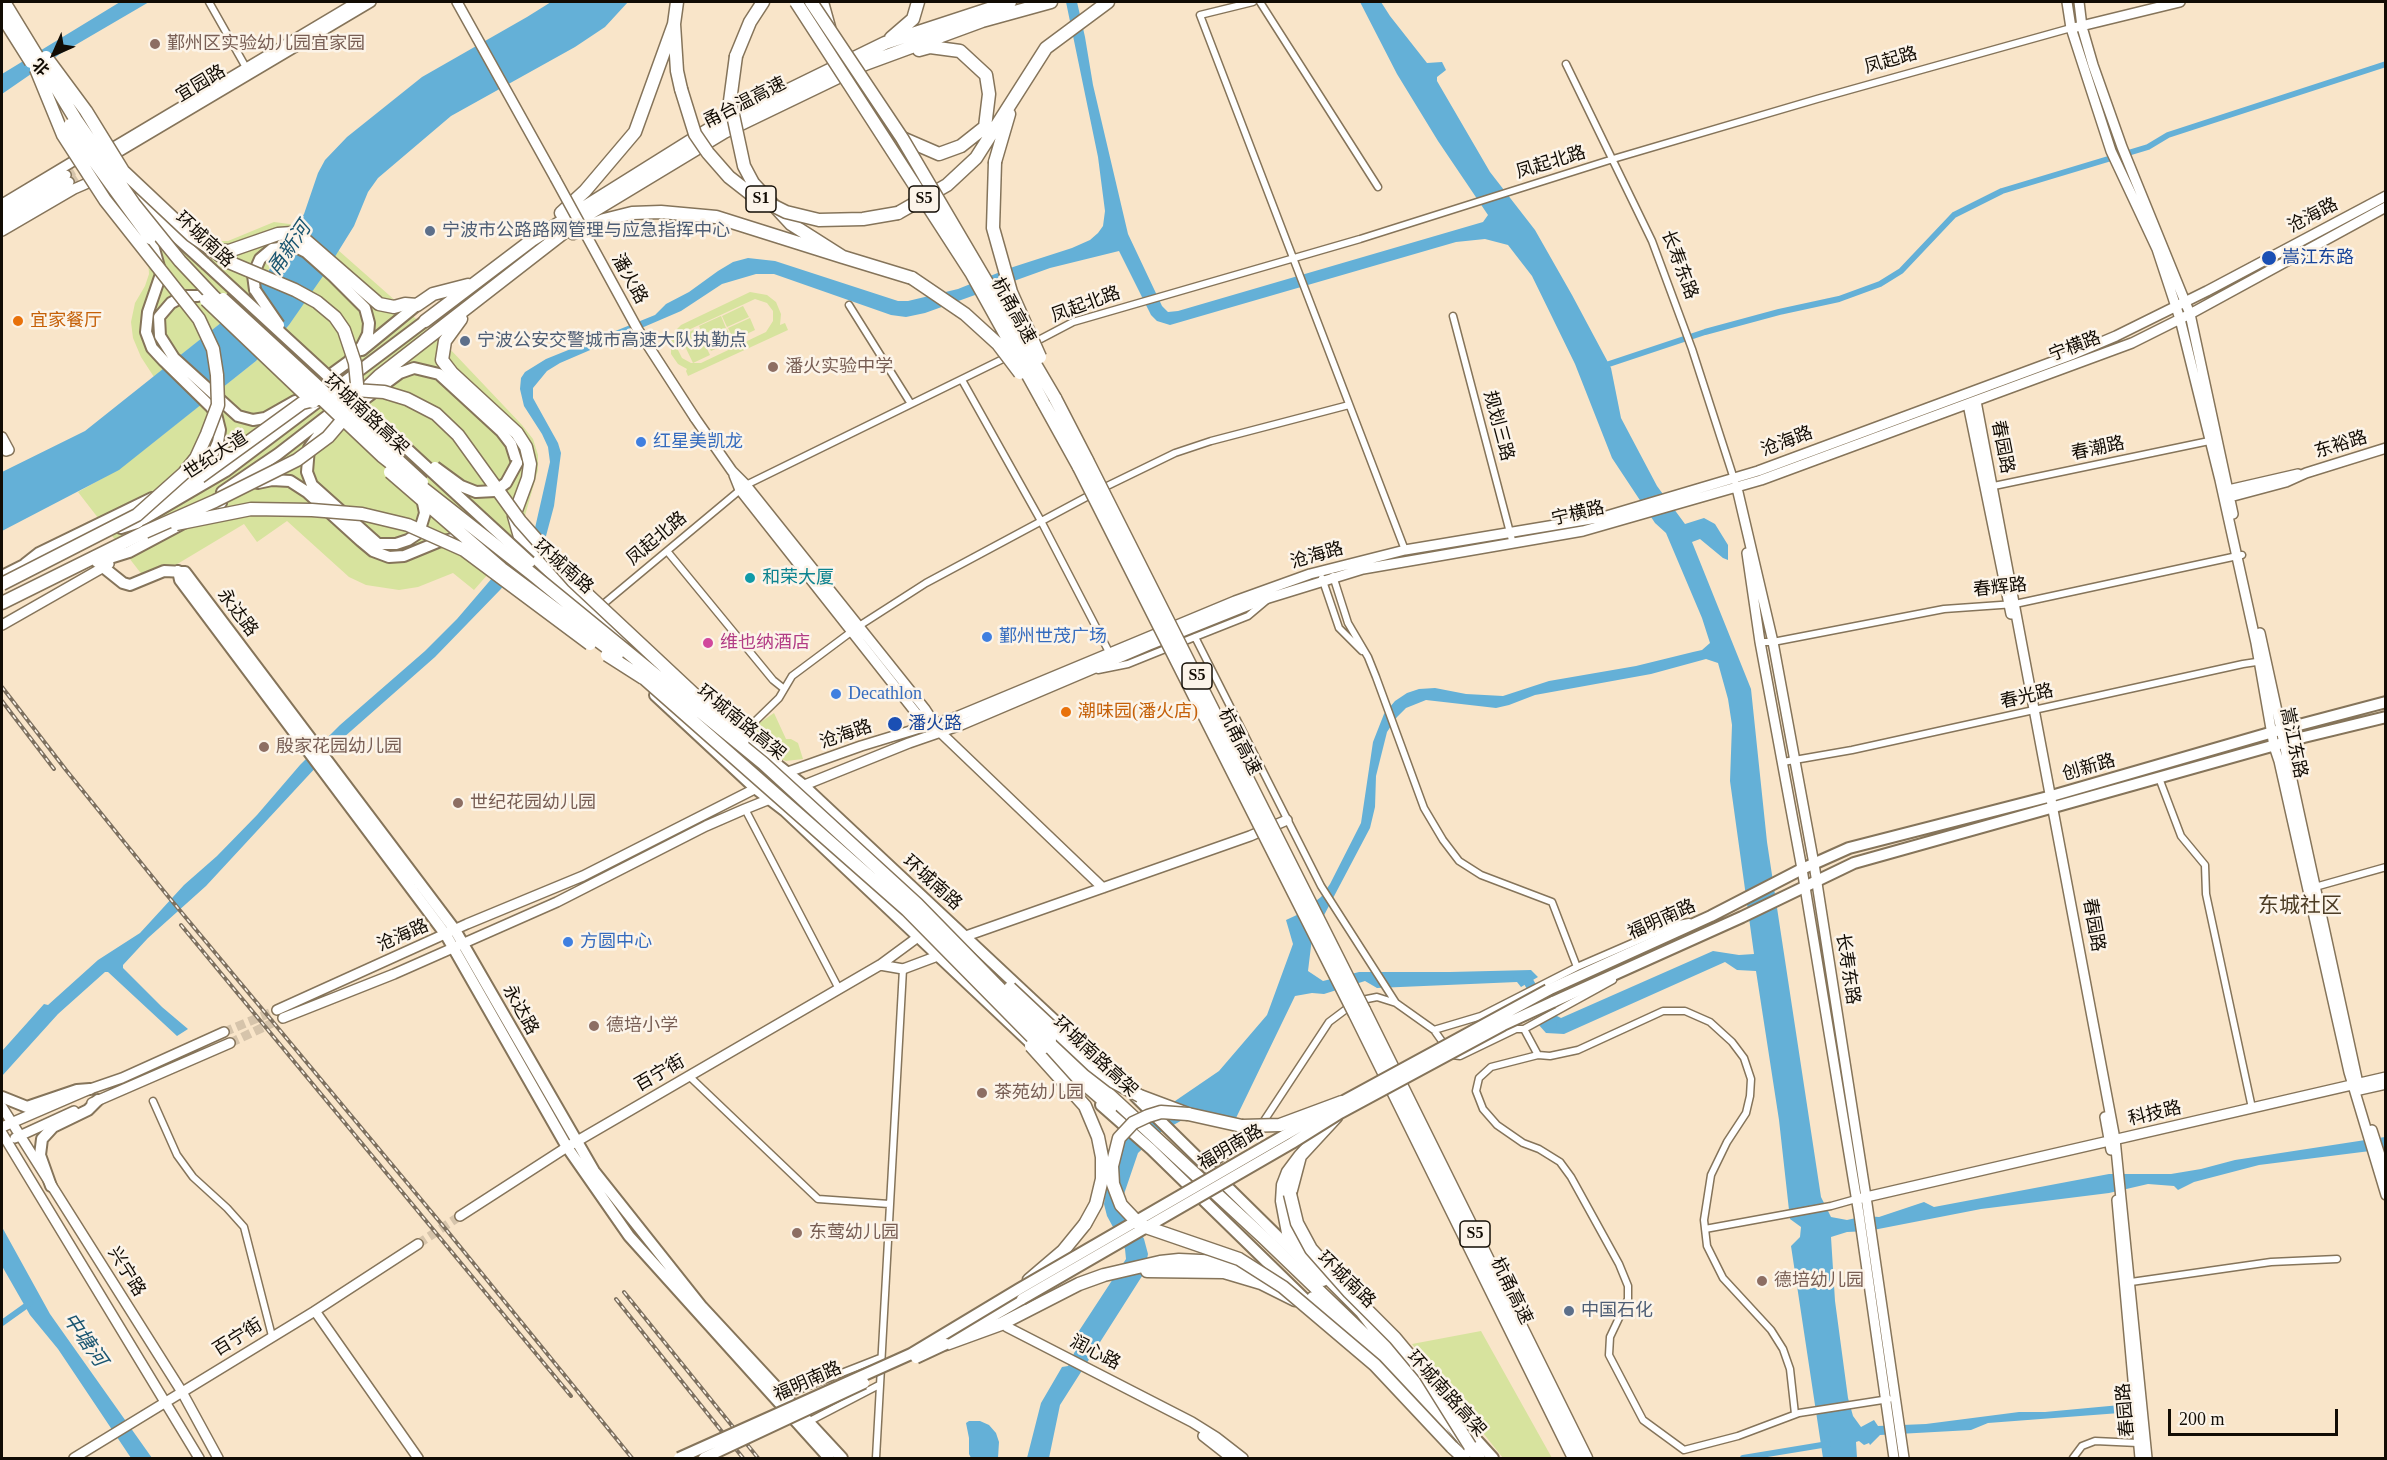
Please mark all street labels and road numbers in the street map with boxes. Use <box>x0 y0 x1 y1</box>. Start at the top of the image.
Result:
street label: 凤起路 <box>1862 43 1920 79</box>
street label: 宜园路 <box>172 61 230 107</box>
street label: 甬台温高速 <box>700 73 790 133</box>
street label: 凤起北路 <box>1513 142 1589 184</box>
road number: S1 <box>746 186 776 212</box>
road number: S5 <box>909 186 939 212</box>
street label: 沧海路 <box>2284 194 2342 238</box>
street label: 环城南路 <box>170 208 238 272</box>
street label: 长寿东路 <box>1656 228 1702 302</box>
street label: 潘火路 <box>606 250 652 308</box>
street label: 杭甬高速 <box>986 274 1040 348</box>
street label: 凤起北路 <box>1048 283 1124 327</box>
street label: 宁横路 <box>2046 327 2104 367</box>
street label: 环城南路高架 <box>319 370 413 460</box>
street label: 规划三路 <box>1478 388 1518 464</box>
street label: 春园路 <box>1986 418 2018 476</box>
street label: 沧海路 <box>1758 422 1816 462</box>
street label: 世纪大道 <box>180 427 252 485</box>
street label: 东裕路 <box>2312 427 2370 463</box>
street label: 春潮路 <box>2069 433 2127 465</box>
street label: 宁横路 <box>1549 497 1607 531</box>
street label: 凤起北路 <box>622 508 692 570</box>
street label: 环城南路 <box>529 535 597 599</box>
street label: 沧海路 <box>1288 538 1346 574</box>
street label: 春辉路 <box>1972 574 2028 602</box>
street label: 永达路 <box>212 585 262 641</box>
road number: S5 <box>1182 663 1212 689</box>
street label: 春光路 <box>1998 680 2056 714</box>
street label: 环城南路高架 <box>692 681 790 765</box>
street label: 杭甬高速 <box>1213 705 1265 779</box>
street label: 嵩江东路 <box>2275 706 2311 780</box>
street label: 沧海路 <box>817 716 875 754</box>
street label: 创新路 <box>2060 750 2118 786</box>
street label: 环城南路 <box>898 851 966 915</box>
street label: 福明南路 <box>1625 895 1699 945</box>
street label: 春园路 <box>2078 897 2108 953</box>
street label: 沧海路 <box>374 915 432 957</box>
street label: 长寿东路 <box>1831 932 1863 1006</box>
street label: 永达路 <box>497 981 543 1039</box>
street label: 环城南路高架 <box>1048 1012 1142 1102</box>
street label: 百宁街 <box>631 1051 689 1097</box>
street label: 科技路 <box>2126 1097 2184 1131</box>
street label: 福明南路 <box>1194 1121 1268 1175</box>
road number: S5 <box>1460 1221 1490 1247</box>
street label: 兴宁路 <box>103 1243 149 1301</box>
street label: 环城南路 <box>1313 1247 1379 1313</box>
street label: 杭甬高速 <box>1486 1254 1536 1328</box>
street label: 百宁街 <box>209 1315 267 1361</box>
street label: 润心路 <box>1066 1331 1124 1375</box>
street label: 环城南路高架 <box>1402 1347 1490 1441</box>
street label: 福明南路 <box>771 1357 845 1407</box>
street label: 春园路 <box>2113 1382 2139 1438</box>

